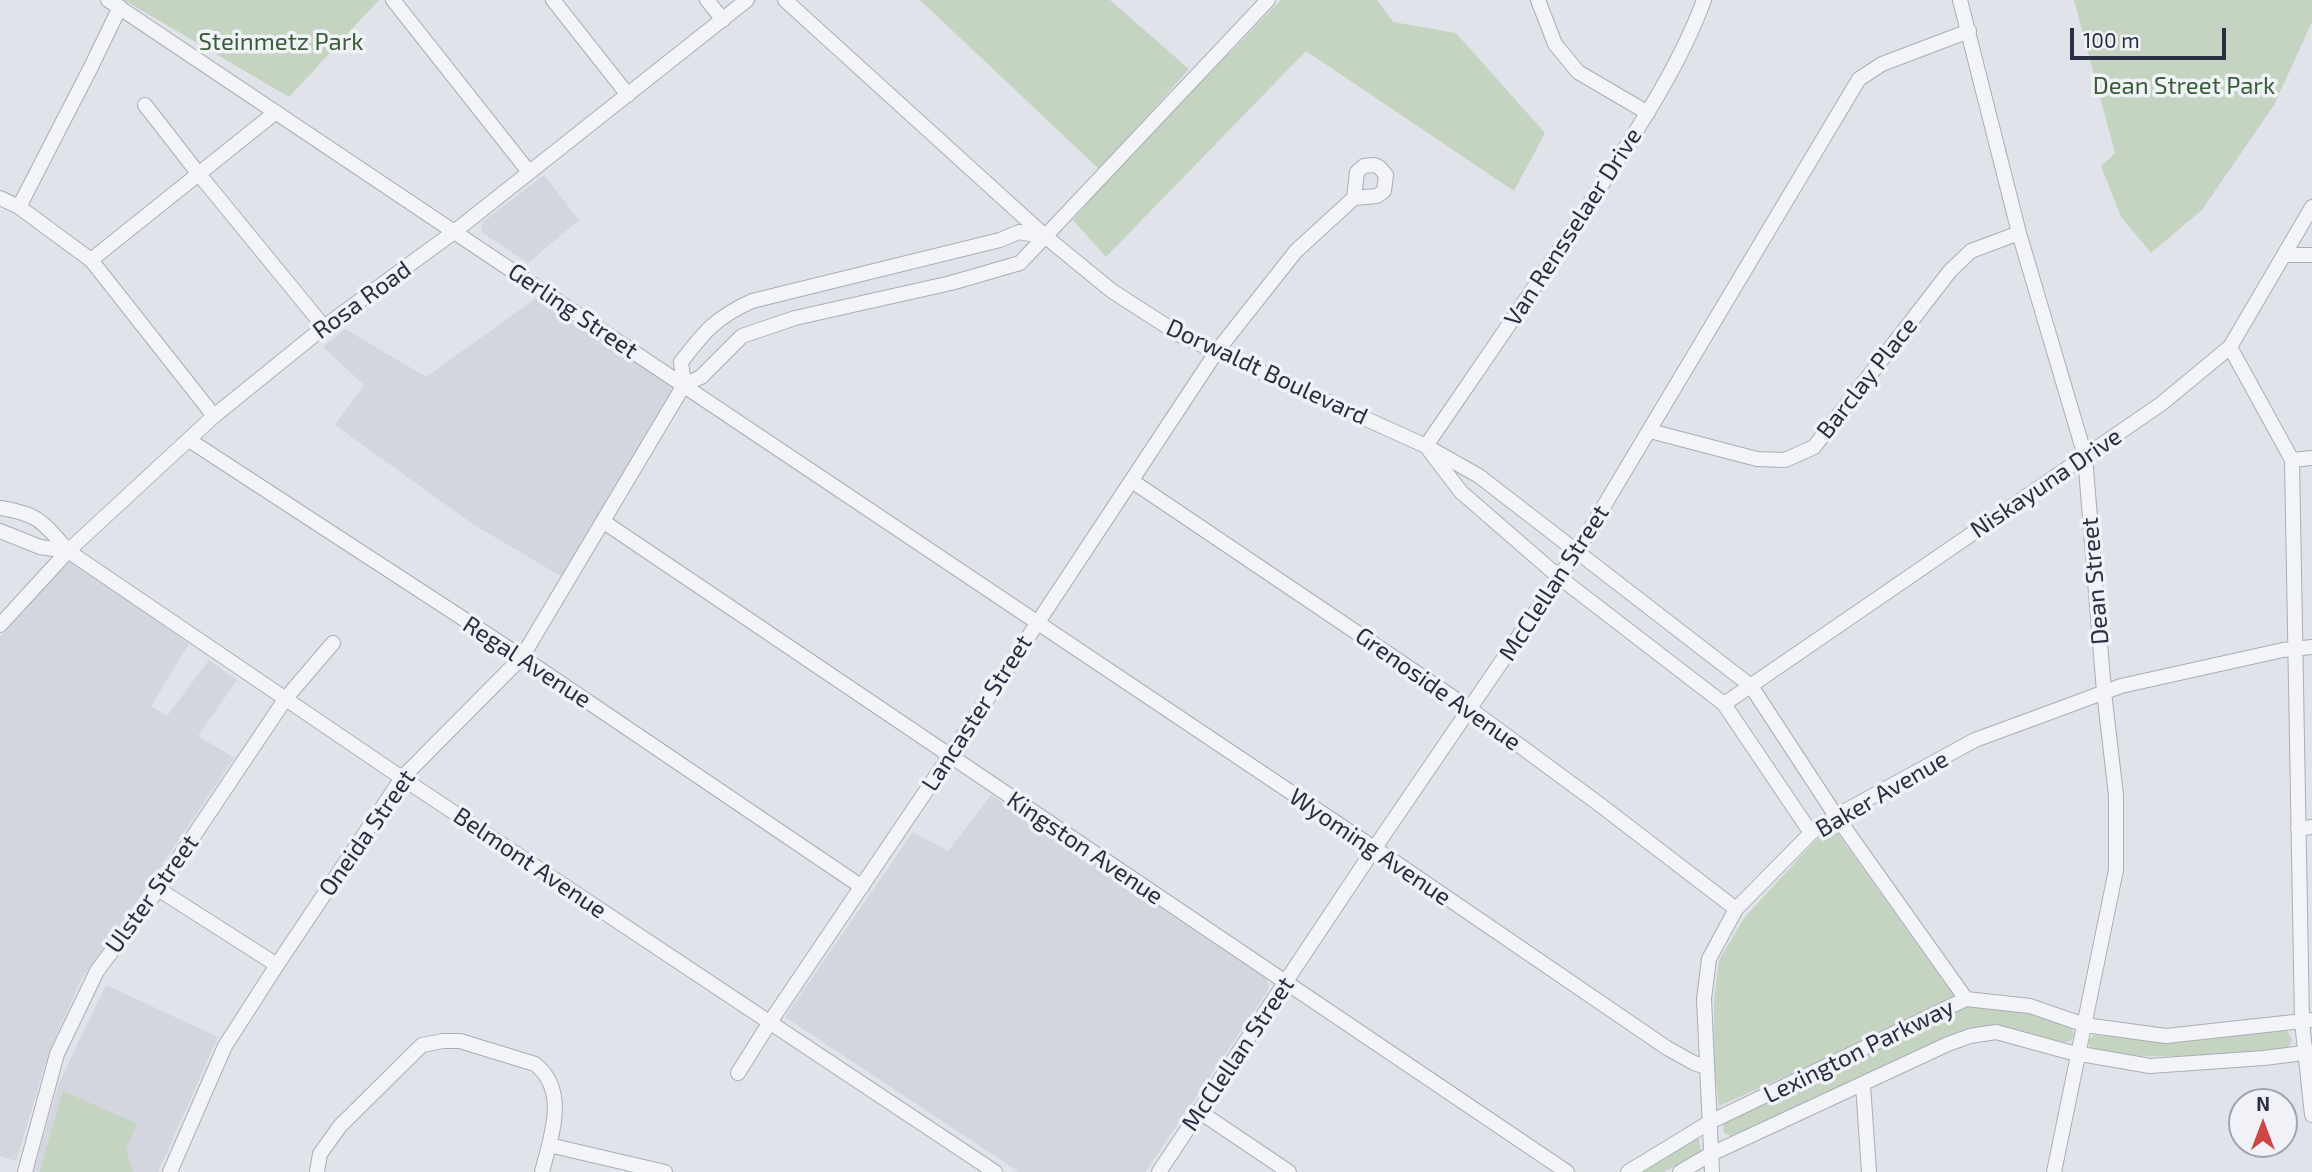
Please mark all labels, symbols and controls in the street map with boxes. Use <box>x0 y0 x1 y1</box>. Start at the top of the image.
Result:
scale bar <box>2074 14 2230 58</box>
text: 100 m <box>2083 27 2140 52</box>
park label: Steinmetz Park <box>199 28 363 56</box>
park label: Dean Street Park <box>2093 72 2275 100</box>
street label: Van Rensselaer Drive <box>1498 123 1648 331</box>
street label: Rosa Road <box>307 255 417 345</box>
street label: Gerling Street <box>503 257 643 365</box>
street label: Barclay Place <box>1811 311 1923 445</box>
street label: Dorwaldt Boulevard <box>1162 313 1372 431</box>
street label: Niskayuna Drive <box>1965 422 2127 544</box>
street label: McClellan Street <box>1493 500 1615 666</box>
street label: Dean Street <box>2075 516 2115 646</box>
street label: Regal Avenue <box>458 610 596 714</box>
street label: Grenoside Avenue <box>1350 621 1526 757</box>
street label: Lancaster Street <box>916 630 1038 796</box>
street label: Baker Avenue <box>1811 744 1953 844</box>
street label: Oneida Street <box>313 764 421 902</box>
street label: Wyoming Avenue <box>1284 782 1456 912</box>
street label: Kingston Avenue <box>1001 785 1169 911</box>
street label: Belmont Avenue <box>448 801 612 925</box>
street label: Ulster Street <box>99 829 205 959</box>
street label: McClellan Street <box>1176 971 1300 1137</box>
street label: Lexington Parkway <box>1759 992 1959 1110</box>
north arrow <box>2228 1088 2298 1158</box>
text: N <box>2256 1092 2270 1115</box>

